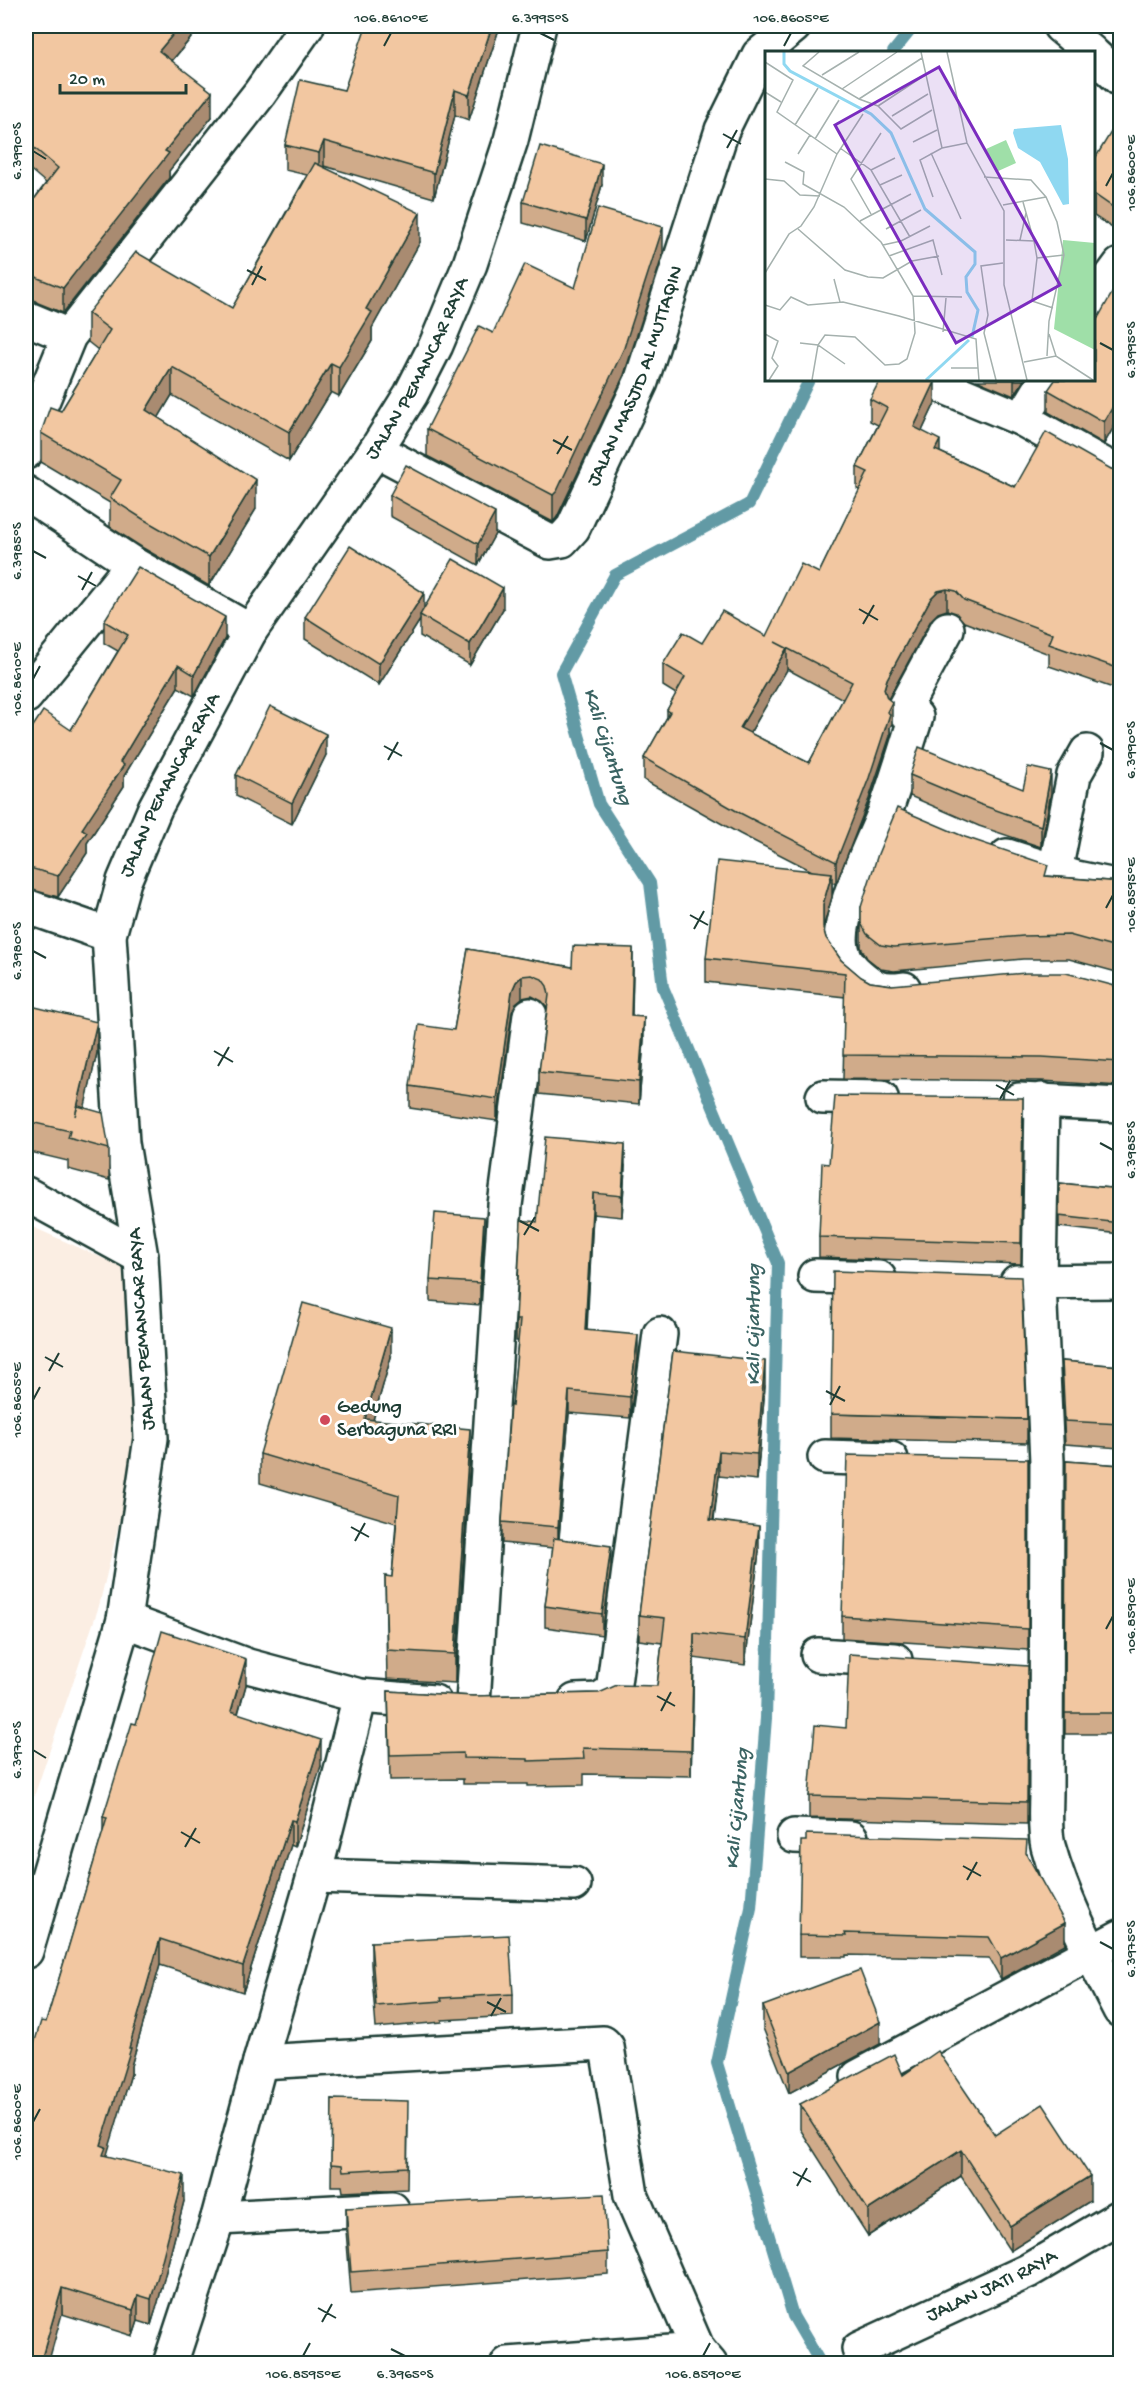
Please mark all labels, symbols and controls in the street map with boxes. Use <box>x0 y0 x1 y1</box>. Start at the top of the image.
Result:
text: 106.8610°E <box>353 10 428 28</box>
text: 6.3995°S <box>512 10 568 28</box>
text: 106.8605°E <box>752 10 829 28</box>
inset map <box>765 51 1095 381</box>
scale bar <box>60 57 186 95</box>
text: 20 m <box>69 70 105 91</box>
text: 6.3990°S <box>9 122 27 180</box>
text: 106.8600°E <box>1123 134 1141 212</box>
street label: JALAN MASJID AL MUTTAQIN <box>582 263 689 490</box>
street label: JALAN PEMANCAR RAYA <box>361 273 475 464</box>
text: 6.3995°S <box>1123 322 1141 378</box>
text: 6.3985°S <box>9 522 27 580</box>
text: 106.8610°E <box>9 642 27 717</box>
water label: Kali Cijantung <box>575 685 637 811</box>
street label: JALAN PEMANCAR RAYA <box>115 688 227 881</box>
text: 6.3990°S <box>1123 721 1141 779</box>
text: 106.8595°E <box>1123 857 1141 933</box>
text: 6.3980°S <box>9 922 27 980</box>
text: 6.3985°S <box>1123 1121 1141 1179</box>
street label: JALAN PEMANCAR RAYA <box>124 1226 162 1431</box>
water label: Kali Cijantung <box>743 1262 768 1386</box>
text: 106.8605°E <box>9 1362 27 1439</box>
place label: Gedung Serbaguna RRI <box>337 1397 457 1443</box>
marker: Gedung Serbaguna RRI <box>318 1413 332 1427</box>
text: 106.8590°E <box>1123 1578 1141 1655</box>
text: 6.3970°S <box>9 1721 27 1779</box>
water label: Kali Cijantung <box>721 1745 757 1871</box>
text: 6.3975°S <box>1123 1920 1141 1978</box>
text: 106.8600°E <box>9 2083 27 2161</box>
street label: JALAN JATI RAYA <box>923 2244 1063 2328</box>
text: 106.8595°E <box>265 2366 341 2384</box>
text: 6.3965°S <box>377 2366 433 2384</box>
text: 106.8590°E <box>664 2366 741 2384</box>

